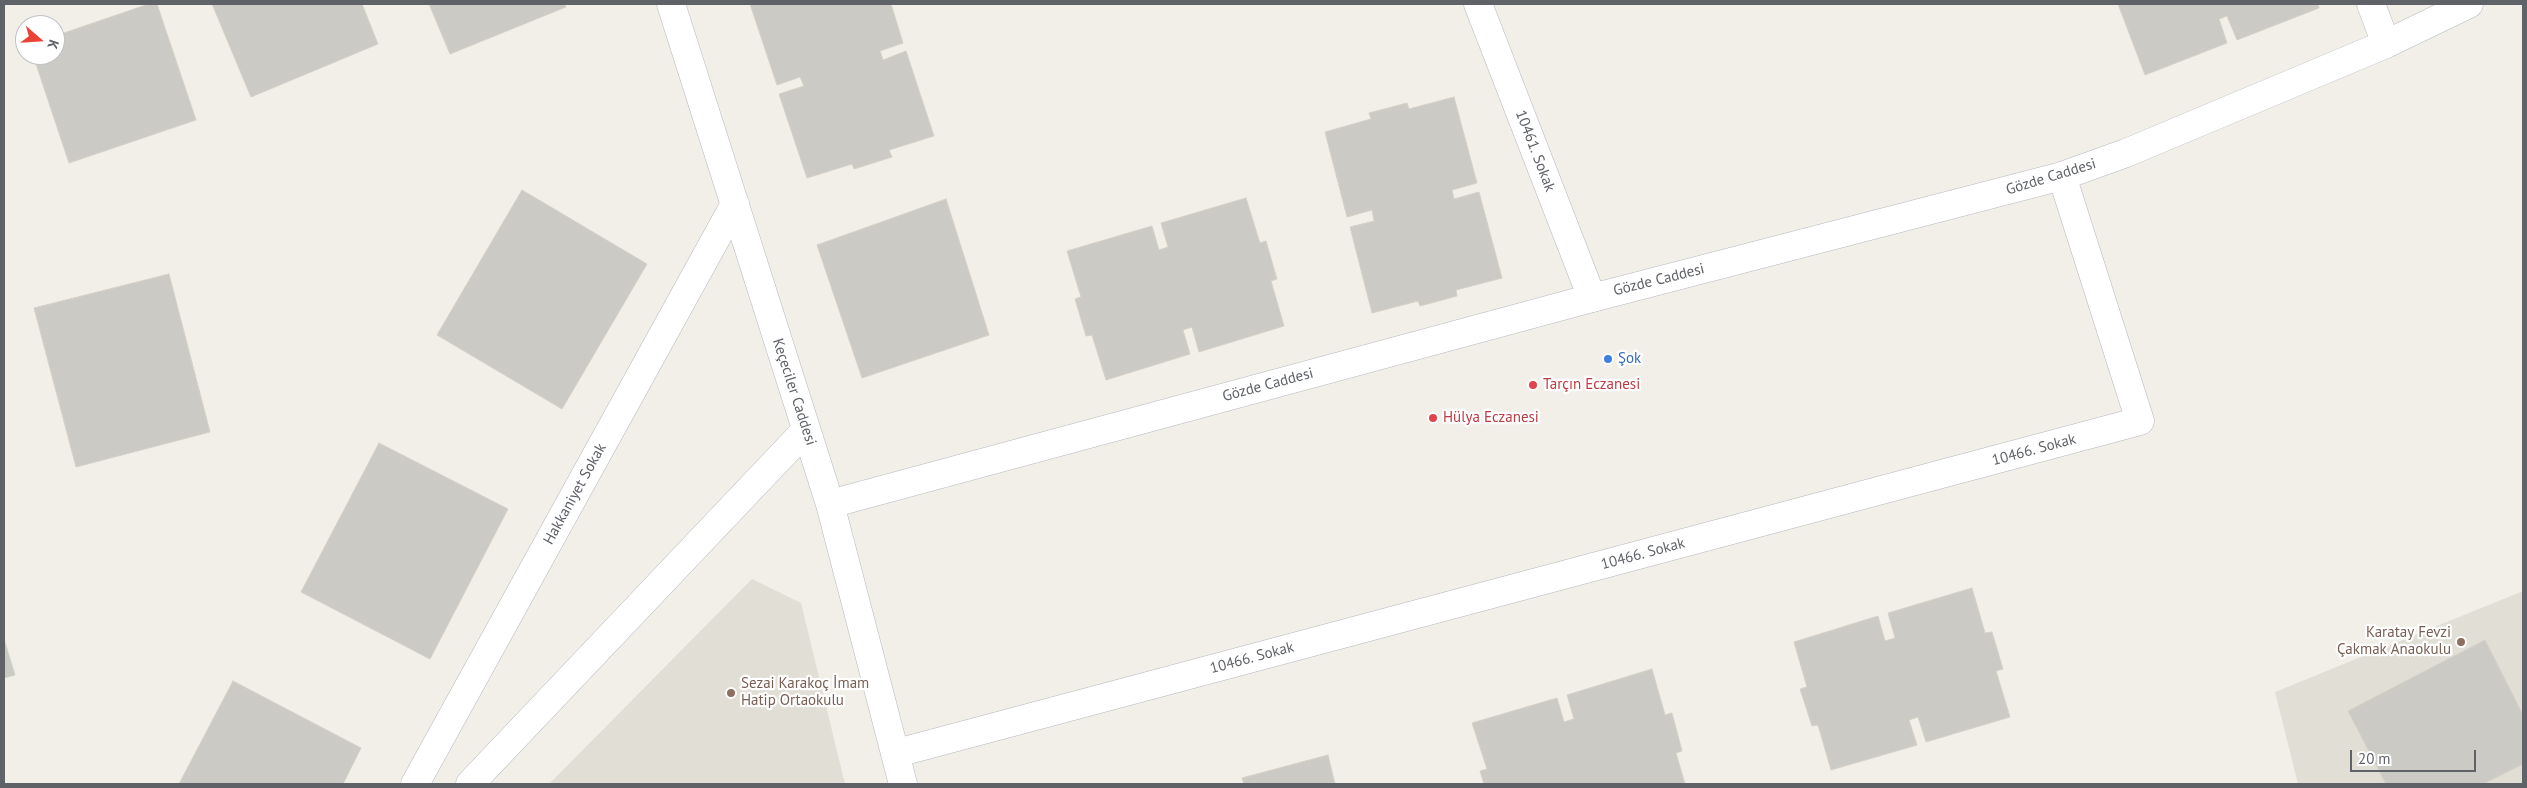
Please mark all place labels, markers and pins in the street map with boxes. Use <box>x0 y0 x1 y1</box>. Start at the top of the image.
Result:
place label: Şok <box>1618 350 1641 368</box>
marker: Şok <box>1602 353 1614 365</box>
place label: Tarçın Eczanesi <box>1543 376 1640 394</box>
marker: Tarçın Eczanesi <box>1527 379 1539 391</box>
place label: Hülya Eczanesi <box>1443 409 1539 427</box>
marker: Hülya Eczanesi <box>1427 412 1439 424</box>
place label: Karatay Fevzi Çakmak Anaokulu <box>2337 624 2451 659</box>
marker: Karatay Fevzi Çakmak Anaokulu <box>2455 636 2467 648</box>
place label: Sezai Karakoç İmam Hatip Ortaokulu <box>741 675 869 710</box>
marker: Sezai Karakoç İmam Hatip Ortaokulu <box>725 687 737 699</box>

